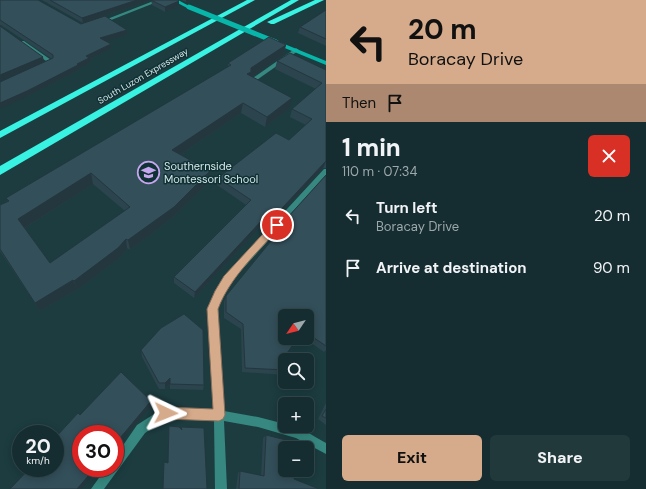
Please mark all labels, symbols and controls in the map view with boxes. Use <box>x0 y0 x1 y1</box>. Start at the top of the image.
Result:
text: 20 m <box>408 11 477 48</box>
icon: left <box>342 16 394 68</box>
street label: South Luzon Expressway <box>96 45 190 107</box>
text: Boracay Drive <box>408 47 523 71</box>
icon: arrive <box>384 92 406 114</box>
text: Then <box>342 93 376 113</box>
text: 1 min <box>342 132 401 163</box>
button: close <box>588 135 630 177</box>
school or university icon: Southernside Montessori School <box>135 159 161 185</box>
place label: Southernside Montessori School <box>164 159 258 186</box>
text: 110 m · 07:34 <box>342 163 417 180</box>
text: Turn left <box>376 198 437 218</box>
icon: left <box>342 205 364 227</box>
text: 20 m <box>594 206 630 226</box>
pin <box>260 208 294 242</box>
icon: arrive <box>266 214 288 236</box>
text: Boracay Drive <box>376 218 459 235</box>
icon: arrive <box>342 257 364 279</box>
text: Arrive at destination <box>376 258 527 278</box>
text: 90 m <box>593 258 630 278</box>
north arrow <box>278 309 314 345</box>
map controls <box>278 309 314 477</box>
button: search <box>278 353 314 389</box>
position arrow <box>145 392 187 434</box>
button: + <box>278 397 314 433</box>
speed limit sign: 30 <box>72 425 124 477</box>
text: 20 <box>25 433 51 459</box>
button: Exit <box>342 435 482 481</box>
button: Share <box>490 435 630 481</box>
button: − <box>278 441 314 477</box>
text: km/h <box>26 454 50 467</box>

